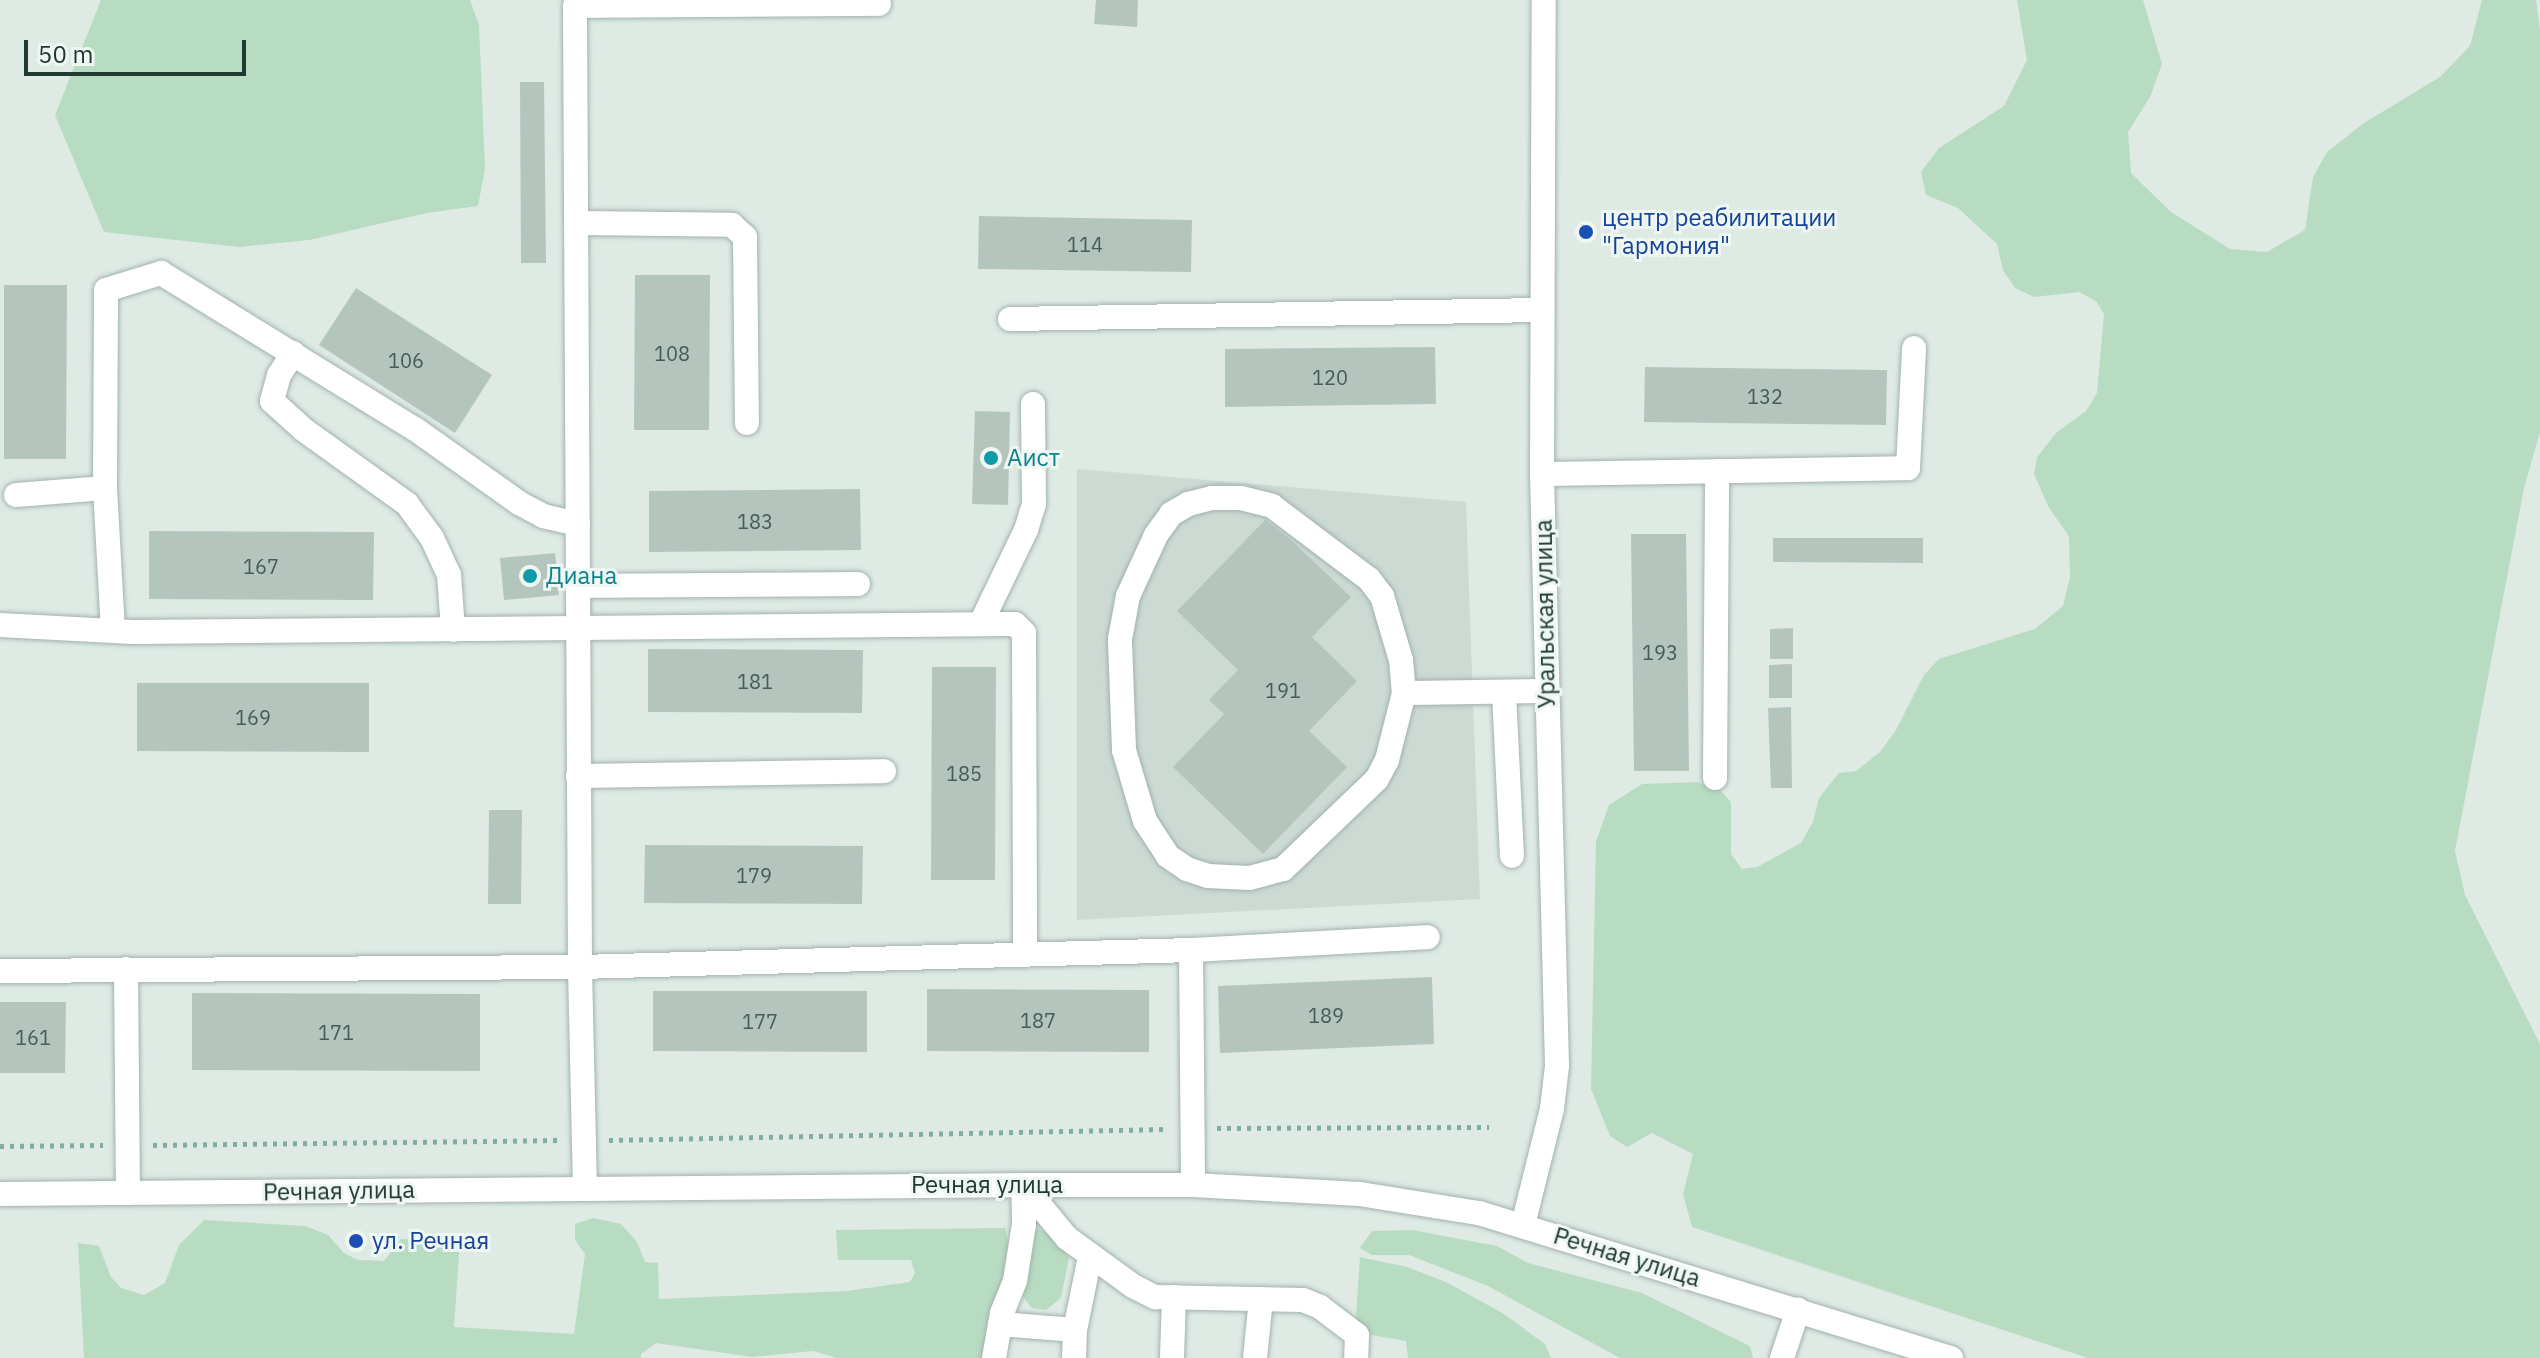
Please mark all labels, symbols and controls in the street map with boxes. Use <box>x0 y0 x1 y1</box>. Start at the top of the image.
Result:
scale bar <box>28 24 250 74</box>
text: 50 m <box>38 38 93 70</box>
place label: центр реабилитации "Гармония" <box>1602 204 1836 260</box>
marker: центр реабилитации "Гармония" <box>1577 223 1595 241</box>
house number: 114 <box>1067 232 1103 256</box>
house number: 108 <box>654 341 690 365</box>
house number: 106 <box>388 348 424 372</box>
house number: 120 <box>1312 365 1348 389</box>
house number: 132 <box>1747 384 1783 408</box>
place label: Аист <box>1007 444 1060 472</box>
marker: Аист <box>982 449 1000 467</box>
house number: 183 <box>737 509 773 533</box>
street label: Уральская улица <box>1529 519 1561 709</box>
house number: 167 <box>243 554 279 578</box>
place label: Диана <box>546 562 617 590</box>
marker: Диана <box>521 567 539 585</box>
house number: 193 <box>1642 640 1678 664</box>
house number: 181 <box>737 669 773 693</box>
house number: 191 <box>1265 678 1301 702</box>
house number: 169 <box>235 705 271 729</box>
house number: 185 <box>946 761 982 785</box>
house number: 179 <box>736 863 772 887</box>
house number: 189 <box>1308 1003 1344 1027</box>
house number: 187 <box>1020 1008 1056 1032</box>
house number: 177 <box>742 1009 778 1033</box>
house number: 171 <box>318 1020 354 1044</box>
house number: 161 <box>15 1025 51 1049</box>
street label: Речная улица <box>911 1171 1063 1199</box>
street label: Речная улица <box>263 1175 415 1207</box>
street label: Речная улица <box>1550 1221 1704 1293</box>
place label: ул. Речная <box>372 1227 489 1255</box>
marker: ул. Речная <box>347 1232 365 1250</box>

